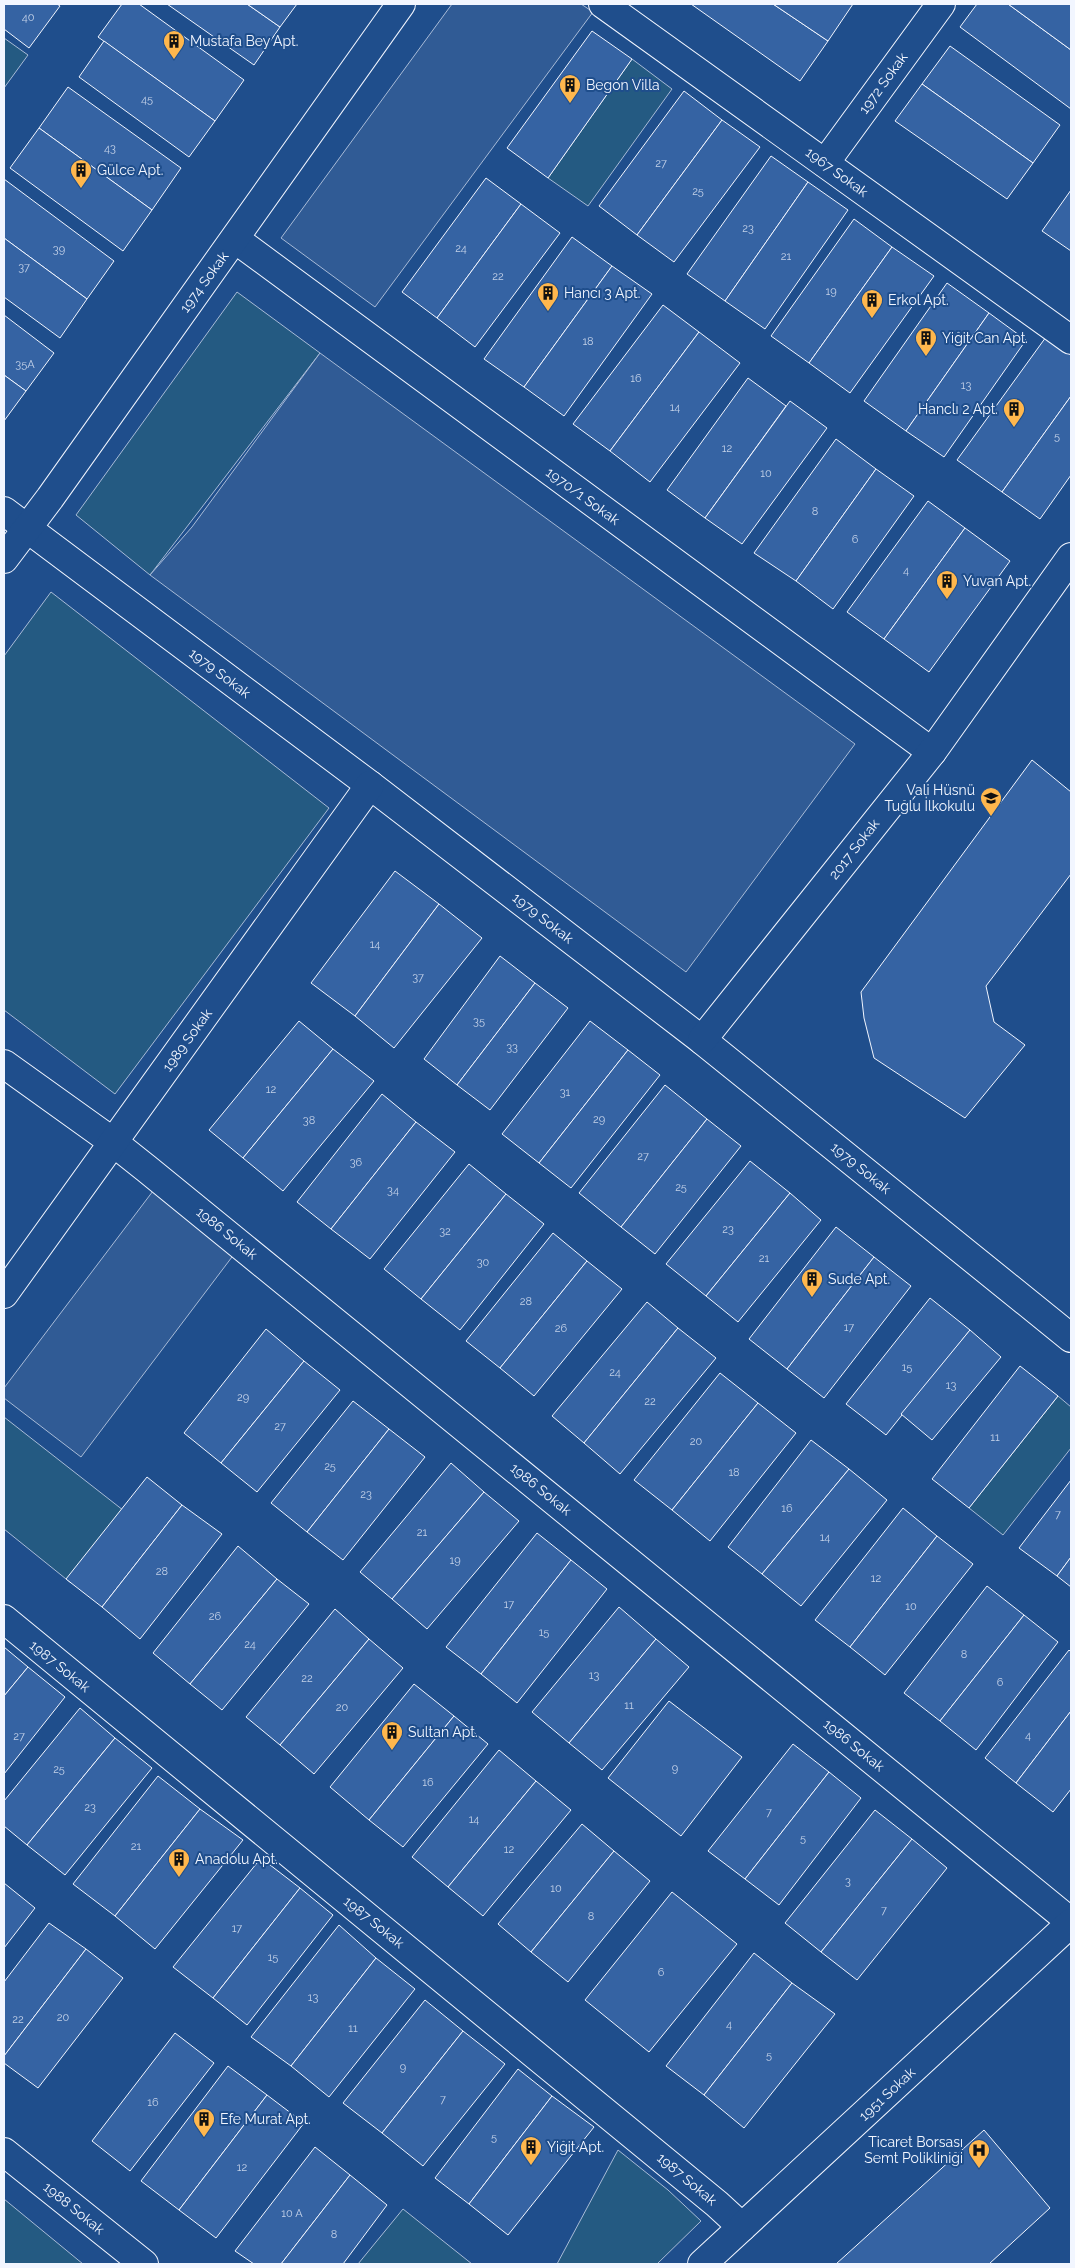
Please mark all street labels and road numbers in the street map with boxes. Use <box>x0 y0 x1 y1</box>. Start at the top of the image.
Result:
street label: 1972 Sokak <box>855 49 911 117</box>
street label: 1967 Sokak <box>803 144 872 200</box>
street label: 1974 Sokak <box>177 248 232 316</box>
street label: 1970/1 Sokak <box>543 464 623 528</box>
street label: 1979 Sokak <box>186 645 254 702</box>
street label: 2017 Sokak <box>825 815 883 882</box>
street label: 1979 Sokak <box>509 889 577 947</box>
street label: 1989 Sokak <box>159 1005 215 1074</box>
street label: 1979 Sokak <box>828 1139 895 1197</box>
street label: 1986 Sokak <box>193 1204 261 1263</box>
street label: 1986 Sokak <box>507 1460 575 1519</box>
street label: 1987 Sokak <box>27 1637 94 1695</box>
street label: 1986 Sokak <box>820 1716 888 1775</box>
street label: 1987 Sokak <box>341 1893 408 1951</box>
street label: 1951 Sokak <box>856 2064 919 2124</box>
street label: 1987 Sokak <box>654 2149 720 2209</box>
street label: 1988 Sokak <box>40 2179 108 2238</box>

